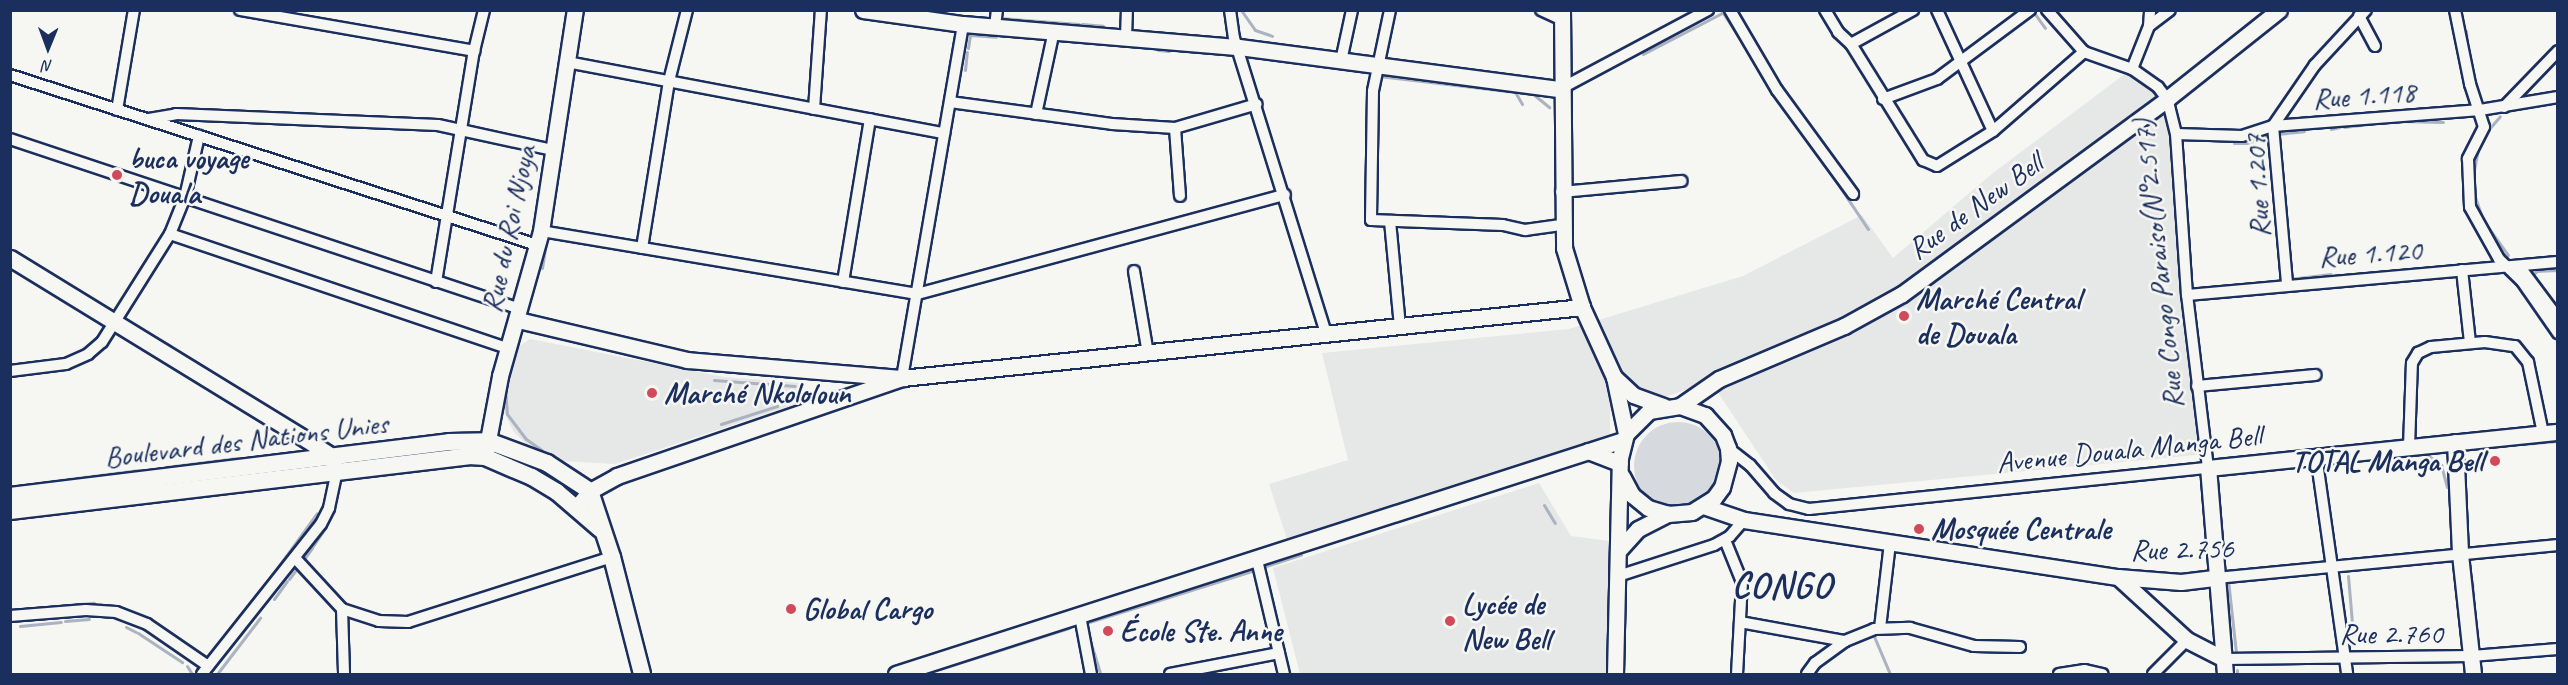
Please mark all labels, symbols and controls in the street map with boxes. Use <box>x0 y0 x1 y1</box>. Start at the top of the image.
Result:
north arrow <box>18 18 78 78</box>
text: N <box>43 56 53 76</box>
street label: Rue 1.118 <box>2311 73 2417 117</box>
street label: Rue Congo Paraiso(N°2.517) <box>2125 117 2191 411</box>
street label: Rue 1.207 <box>2236 133 2278 239</box>
place label: buca voyage Douala <box>129 140 248 210</box>
street label: Rue du Roi Njoya <box>473 142 543 316</box>
street label: Rue de New Bell <box>1900 145 2050 267</box>
marker: buca voyage Douala <box>110 168 124 182</box>
street label: Rue 1.120 <box>2317 231 2423 275</box>
place label: Marché Central de Douala <box>1916 281 2080 352</box>
marker: Marché Central de Douala <box>1897 309 1911 323</box>
place label: Marché Nkololoun <box>664 375 851 411</box>
marker: Marché Nkololoun <box>645 386 659 400</box>
street label: Boulevard des Nations Unies <box>102 405 390 475</box>
street label: Avenue Douala Manga Bell <box>1994 417 2264 481</box>
place label: TOTAL Manga Bell <box>2291 443 2483 479</box>
marker: TOTAL Manga Bell <box>2488 454 2502 468</box>
place label: Mosquée Centrale <box>1931 511 2110 547</box>
marker: Mosquée Centrale <box>1912 522 1926 536</box>
street label: Rue 2.756 <box>2130 530 2234 568</box>
district label: CONGO <box>1732 564 1832 608</box>
place label: Lycée de New Bell <box>1462 586 1550 656</box>
place label: Global Cargo <box>803 591 933 627</box>
marker: Global Cargo <box>784 602 798 616</box>
place label: École Ste. Anne <box>1120 613 1282 649</box>
marker: Lycée de New Bell <box>1443 614 1457 628</box>
street label: Rue 2.760 <box>2339 615 2443 651</box>
marker: École Ste. Anne <box>1101 624 1115 638</box>

